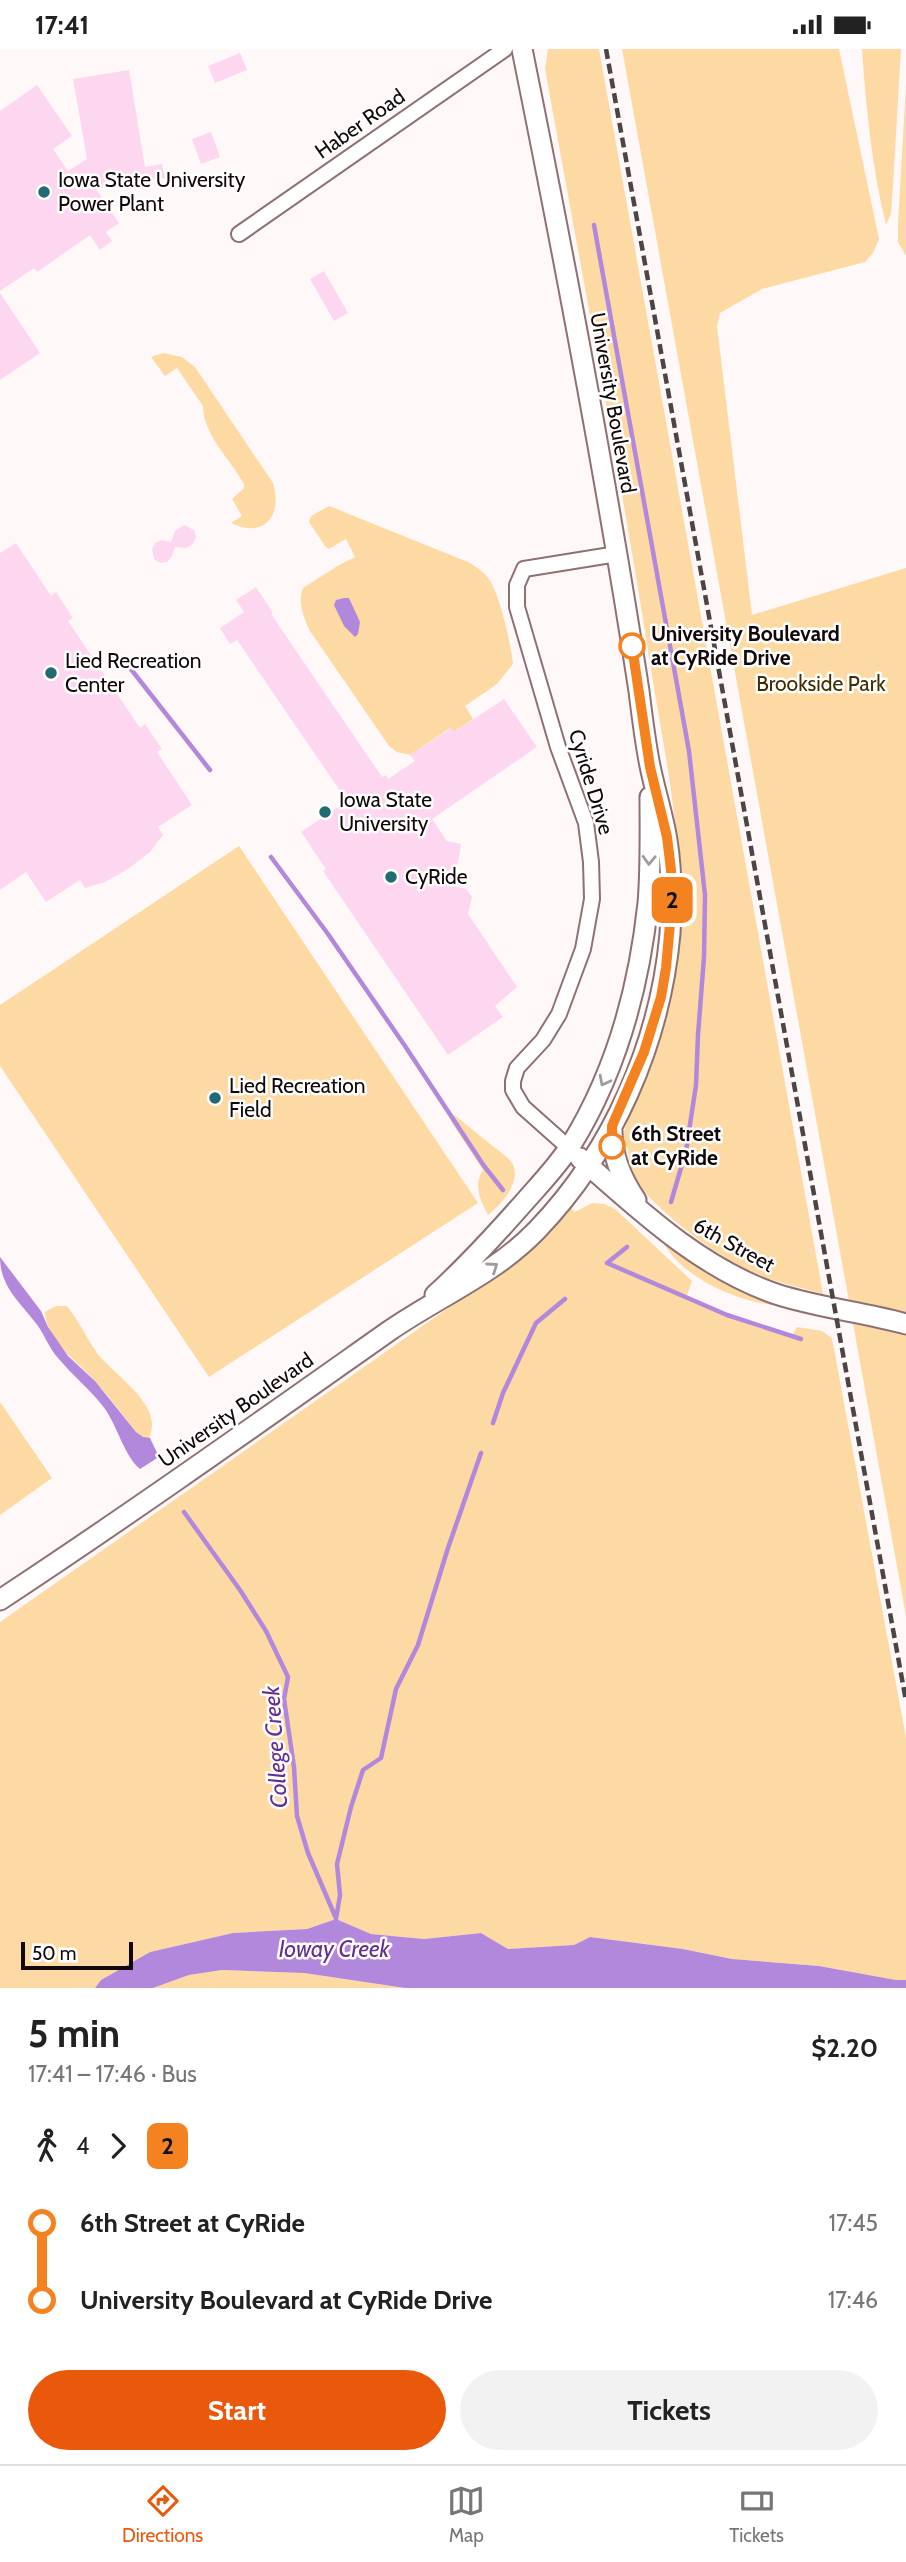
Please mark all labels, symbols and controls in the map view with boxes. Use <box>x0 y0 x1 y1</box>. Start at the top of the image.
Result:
text: 17:41 <box>35 9 89 41</box>
street label: Haber Road <box>310 84 409 164</box>
place label: Iowa State University Power Plant <box>58 167 246 216</box>
marker: Iowa State University Power Plant <box>36 184 52 200</box>
street label: University Boulevard <box>585 311 642 495</box>
place label: University Boulevard at CyRide Drive <box>651 621 840 670</box>
marker: University Boulevard at CyRide Drive <box>619 633 645 659</box>
place label: Lied Recreation Center <box>65 648 201 697</box>
marker: Lied Recreation Center <box>43 665 59 681</box>
park label: Brookside Park <box>756 671 886 696</box>
street label: Cyride Drive <box>564 726 619 838</box>
place label: Iowa State University <box>339 787 432 836</box>
marker: Iowa State University <box>317 804 333 820</box>
one-way arrow <box>642 855 657 866</box>
place label: CyRide <box>405 864 468 889</box>
marker: CyRide <box>383 869 399 885</box>
line badge: 2 <box>649 877 695 923</box>
text: 2 <box>666 885 678 914</box>
place label: Lied Recreation Field <box>229 1073 365 1122</box>
one-way arrow <box>598 1074 612 1086</box>
marker: Lied Recreation Field <box>207 1090 223 1106</box>
place label: 6th Street at CyRide <box>631 1121 721 1170</box>
marker: 6th Street at CyRide <box>599 1133 625 1159</box>
street label: 6th Street <box>689 1212 779 1277</box>
one-way arrow <box>485 1263 498 1275</box>
street label: University Boulevard <box>154 1347 318 1472</box>
water label: College Creek <box>257 1684 293 1809</box>
water label: Ioway Creek <box>279 1935 391 1963</box>
scale bar <box>21 1939 133 1971</box>
text: 50 m <box>32 1942 76 1965</box>
text: 5 min <box>28 2010 120 2057</box>
text: $2.20 <box>811 2032 878 2064</box>
text: 17:41 – 17:46 · Bus <box>28 2060 197 2088</box>
icon: walk <box>28 2127 66 2165</box>
icon: forward <box>99 2127 137 2165</box>
text: 2 <box>161 2131 174 2160</box>
text: 4 <box>76 2132 89 2160</box>
text: 6th Street at CyRide <box>80 2207 305 2239</box>
text: 17:45 <box>828 2209 878 2237</box>
text: University Boulevard at CyRide Drive <box>80 2284 492 2316</box>
text: 17:46 <box>828 2286 878 2314</box>
button: Start <box>28 2370 446 2450</box>
button: Tickets <box>460 2370 878 2450</box>
tab: Directions <box>122 2482 203 2547</box>
tab: Map <box>447 2482 485 2547</box>
tab: Tickets <box>729 2482 784 2547</box>

